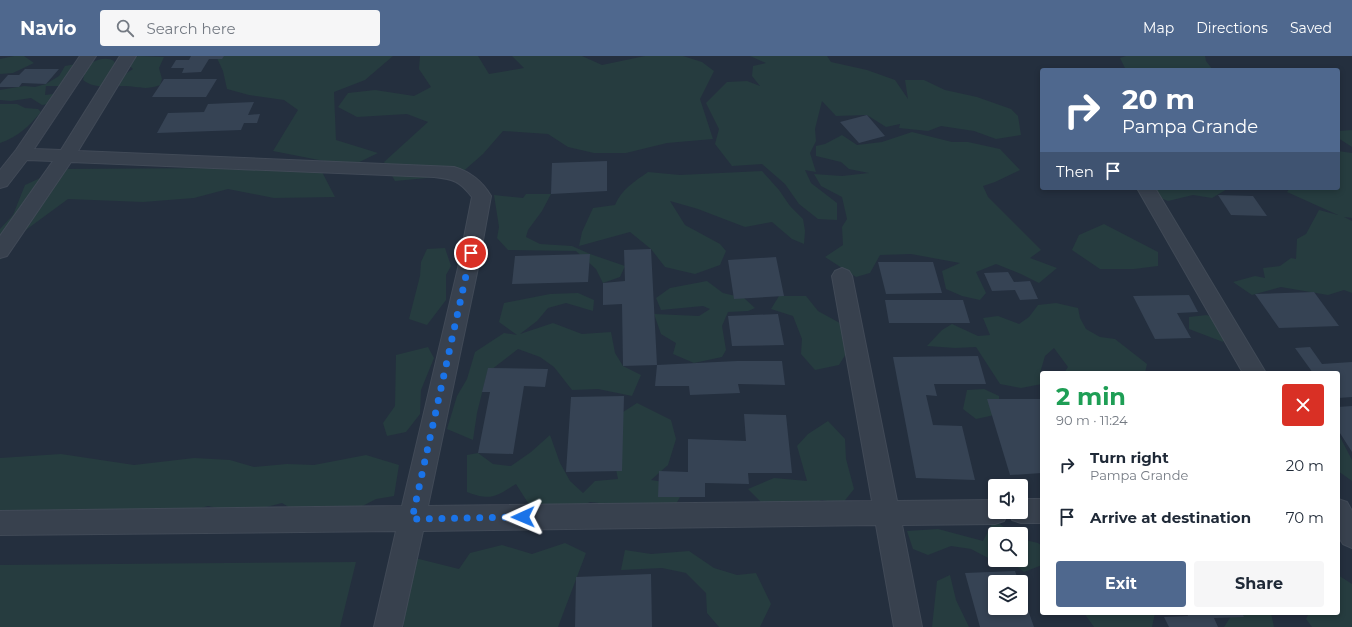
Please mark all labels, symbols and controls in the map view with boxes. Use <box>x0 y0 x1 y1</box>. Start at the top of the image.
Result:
search box <box>100 10 380 46</box>
text: Navio <box>20 17 76 40</box>
icon: search <box>114 17 136 39</box>
text: Search here <box>146 19 236 38</box>
text: Map <box>1143 19 1174 37</box>
text: Directions <box>1196 19 1268 37</box>
text: Saved <box>1290 19 1332 37</box>
text: 20 m <box>1122 82 1195 116</box>
icon: right <box>1056 84 1108 136</box>
text: Pampa Grande <box>1122 116 1258 138</box>
icon: arrive <box>1102 160 1124 182</box>
text: Then <box>1056 162 1094 181</box>
pin <box>454 236 488 270</box>
icon: arrive <box>460 242 482 264</box>
text: 2 min <box>1056 382 1126 411</box>
button: close <box>1282 384 1324 426</box>
text: 90 m · 11:24 <box>1056 412 1128 428</box>
text: Turn right <box>1090 448 1169 467</box>
icon: right <box>1056 454 1078 476</box>
text: 20 m <box>1286 456 1324 475</box>
text: Pampa Grande <box>1090 467 1188 483</box>
map controls <box>988 479 1028 615</box>
button: sound <box>988 479 1028 519</box>
position arrow <box>502 496 544 538</box>
icon: arrive <box>1056 506 1078 528</box>
text: Arrive at destination <box>1090 508 1251 527</box>
text: 70 m <box>1286 508 1324 527</box>
button: search <box>988 527 1028 567</box>
button: Exit <box>1056 561 1186 607</box>
button: Share <box>1194 561 1324 607</box>
button: layers <box>988 575 1028 615</box>

